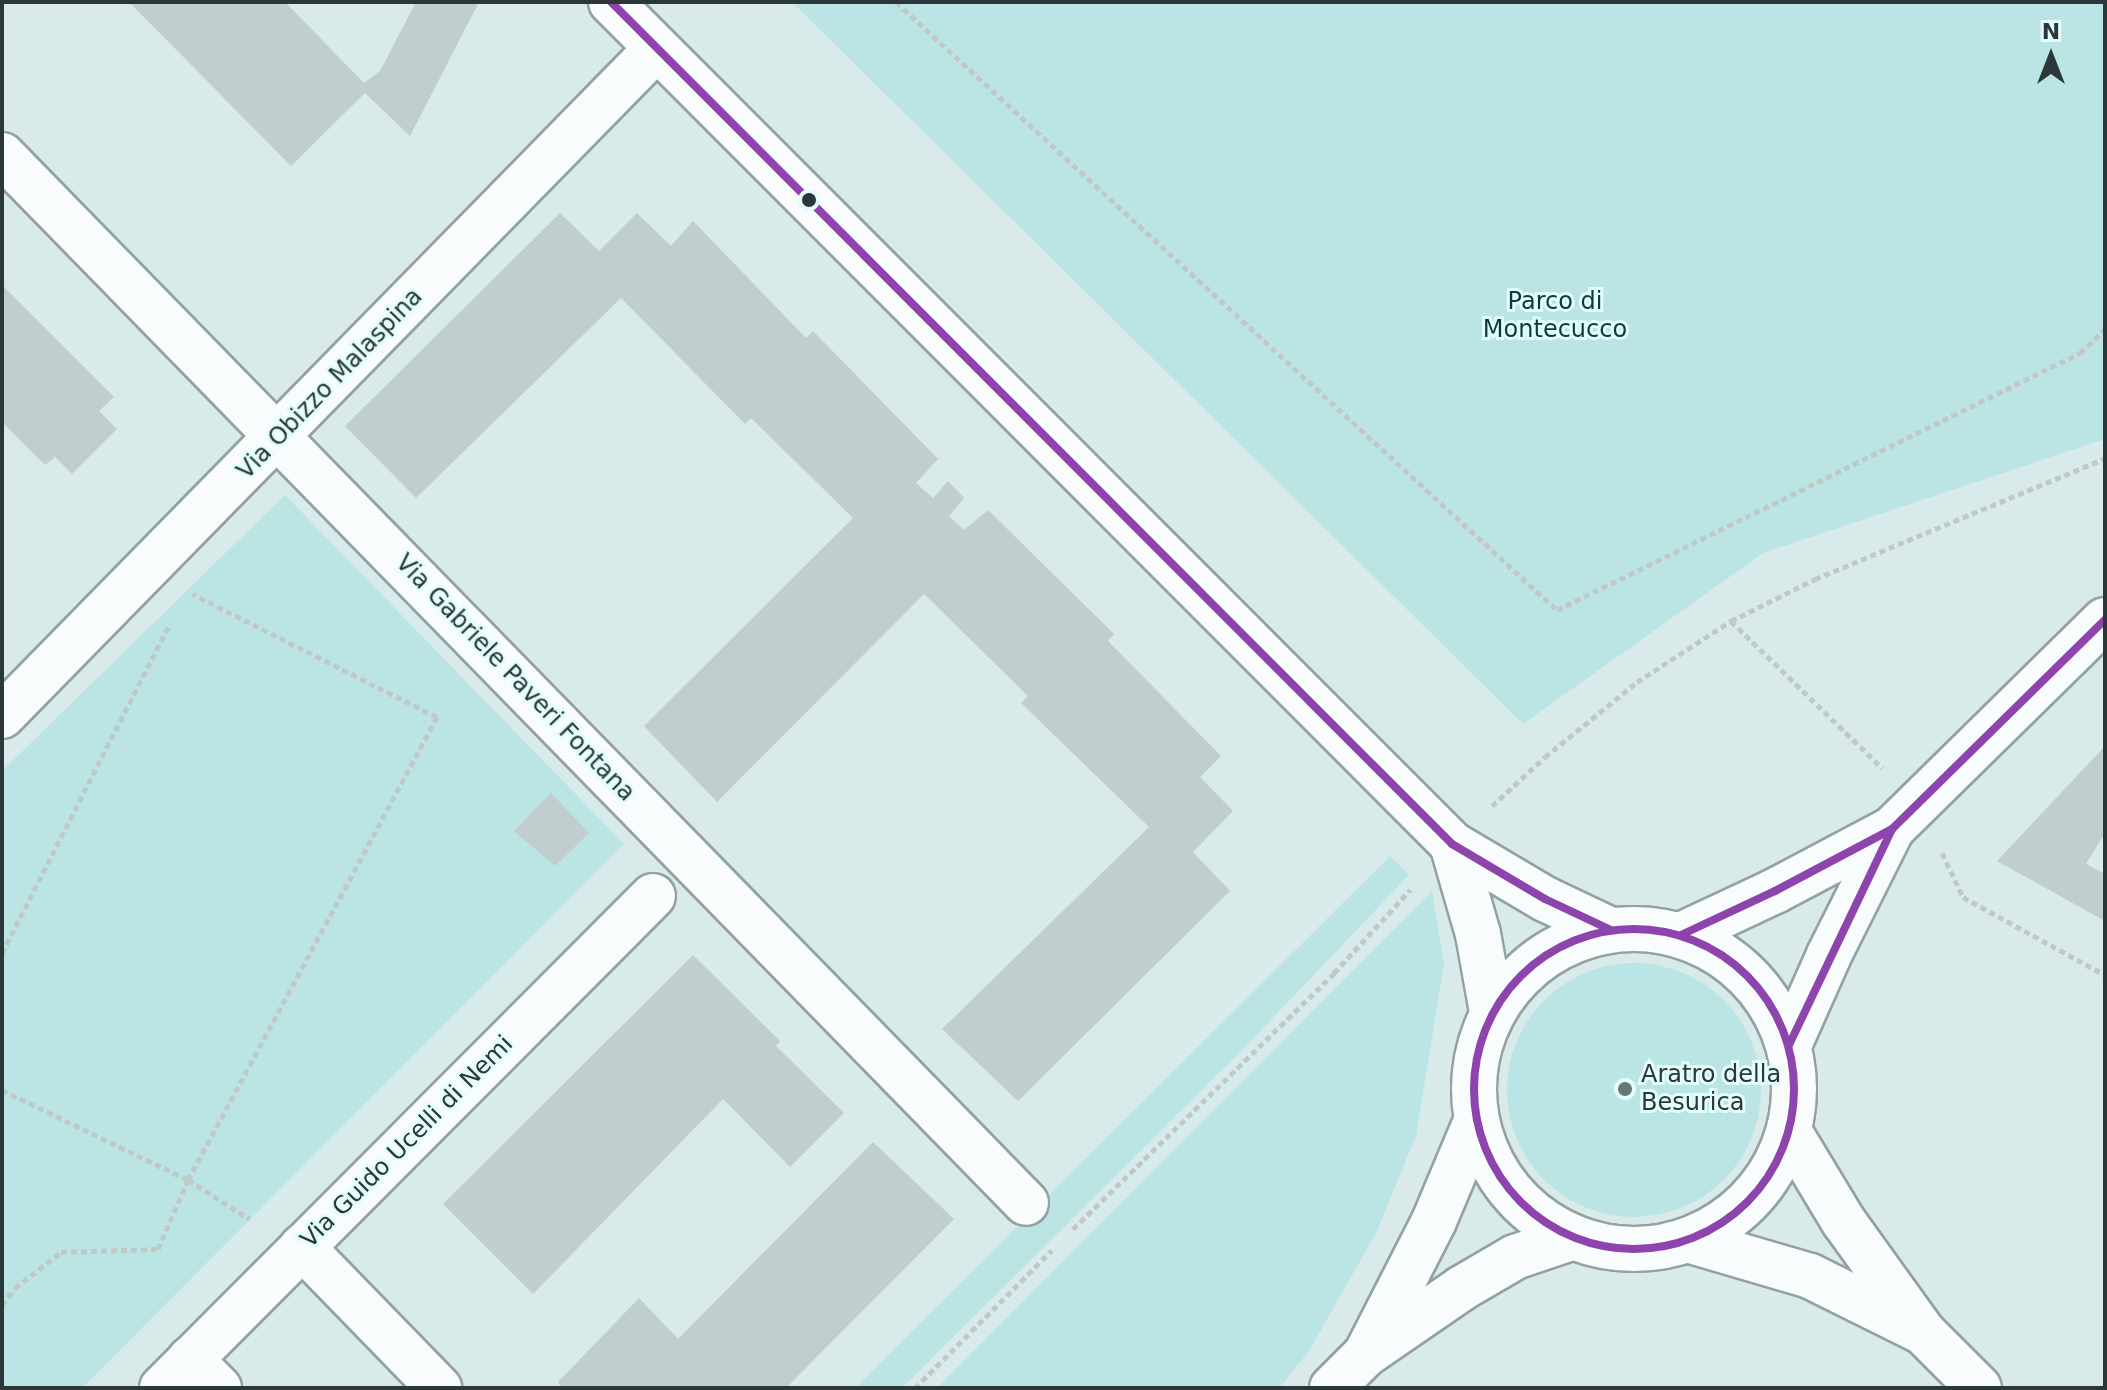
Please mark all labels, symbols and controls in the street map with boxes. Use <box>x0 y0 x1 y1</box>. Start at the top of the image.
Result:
north arrow <box>2011 16 2091 96</box>
text: N <box>2042 19 2060 44</box>
unlabelled marker <box>801 192 817 208</box>
street label: Via Obizzo Malaspina <box>231 283 429 485</box>
park label: Parco di Montecucco <box>1483 288 1627 344</box>
street label: Via Gabriele Paveri Fontana <box>389 549 641 807</box>
street label: Via Guido Ucelli di Nemi <box>295 1030 519 1254</box>
place label: Aratro della Besurica <box>1641 1061 1781 1117</box>
marker: Aratro della Besurica <box>1616 1080 1634 1098</box>

